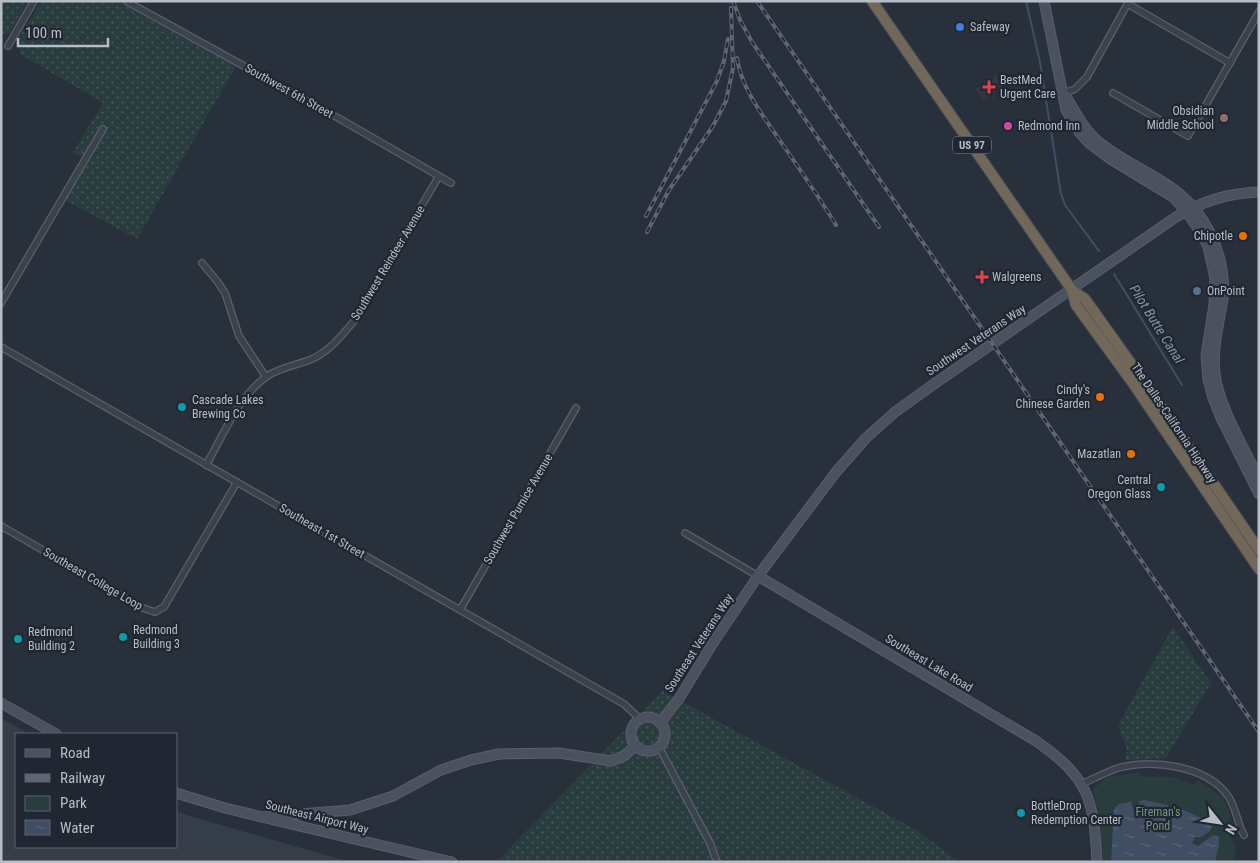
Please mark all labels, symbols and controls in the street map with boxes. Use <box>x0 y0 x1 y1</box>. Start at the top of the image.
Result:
scale bar <box>18 15 108 47</box>
place label: Safeway <box>970 20 1010 34</box>
marker: Safeway <box>954 21 966 33</box>
text: 100 m <box>25 24 62 42</box>
street label: Southwest 6th Street <box>242 61 336 121</box>
place label: BestMed Urgent Care <box>1000 73 1056 101</box>
marker: BestMed Urgent Care <box>982 80 996 94</box>
place label: Obsidian Middle School <box>1147 104 1214 132</box>
marker: Obsidian Middle School <box>1218 112 1230 124</box>
place label: Redmond Inn <box>1018 119 1080 133</box>
marker: Redmond Inn <box>1002 120 1014 132</box>
road number: US 97 <box>953 136 991 154</box>
street label: Southwest Reindeer Avenue <box>348 203 428 323</box>
place label: Chipotle <box>1194 229 1233 243</box>
marker: Chipotle <box>1237 230 1249 242</box>
place label: Walgreens <box>992 270 1041 284</box>
marker: Walgreens <box>976 271 988 283</box>
water label: Pilot Butte Canal <box>1126 282 1188 367</box>
place label: OnPoint <box>1207 284 1245 298</box>
marker: OnPoint <box>1191 285 1203 297</box>
street label: Southwest Veterans Way <box>924 302 1028 378</box>
street label: The Dalles-California Highway <box>1129 360 1219 486</box>
place label: Cindy's Chinese Garden <box>1016 383 1090 411</box>
marker: Cindy's Chinese Garden <box>1094 391 1106 403</box>
place label: Cascade Lakes Brewing Co <box>192 393 264 421</box>
marker: Cascade Lakes Brewing Co <box>176 401 188 413</box>
place label: Mazatlan <box>1077 447 1121 461</box>
marker: Mazatlan <box>1125 448 1137 460</box>
street label: Southwest Pumice Avenue <box>481 451 556 567</box>
place label: Central Oregon Glass <box>1088 473 1151 501</box>
marker: Central Oregon Glass <box>1155 481 1167 493</box>
street label: Southeast 1st Street <box>277 501 368 561</box>
street label: Southeast College Loop <box>41 545 145 613</box>
street label: Southeast Veterans Way <box>662 591 736 695</box>
place label: Redmond Building 3 <box>133 623 180 651</box>
place label: Redmond Building 2 <box>28 625 75 653</box>
marker: Redmond Building 3 <box>117 631 129 643</box>
street label: Southeast Lake Road <box>883 631 975 695</box>
marker: Redmond Building 2 <box>12 633 24 645</box>
legend <box>15 733 178 848</box>
text: Road <box>60 744 90 762</box>
text: Railway <box>60 769 105 787</box>
text: Park <box>60 794 87 812</box>
street label: Southeast Airport Way <box>264 797 370 837</box>
north arrow <box>1195 798 1245 848</box>
place label: BottleDrop Redemption Center <box>1031 799 1122 827</box>
park label: Fireman's Pond <box>1136 805 1180 833</box>
marker: BottleDrop Redemption Center <box>1015 807 1027 819</box>
text: Water <box>60 819 95 837</box>
text: N <box>1222 822 1240 837</box>

